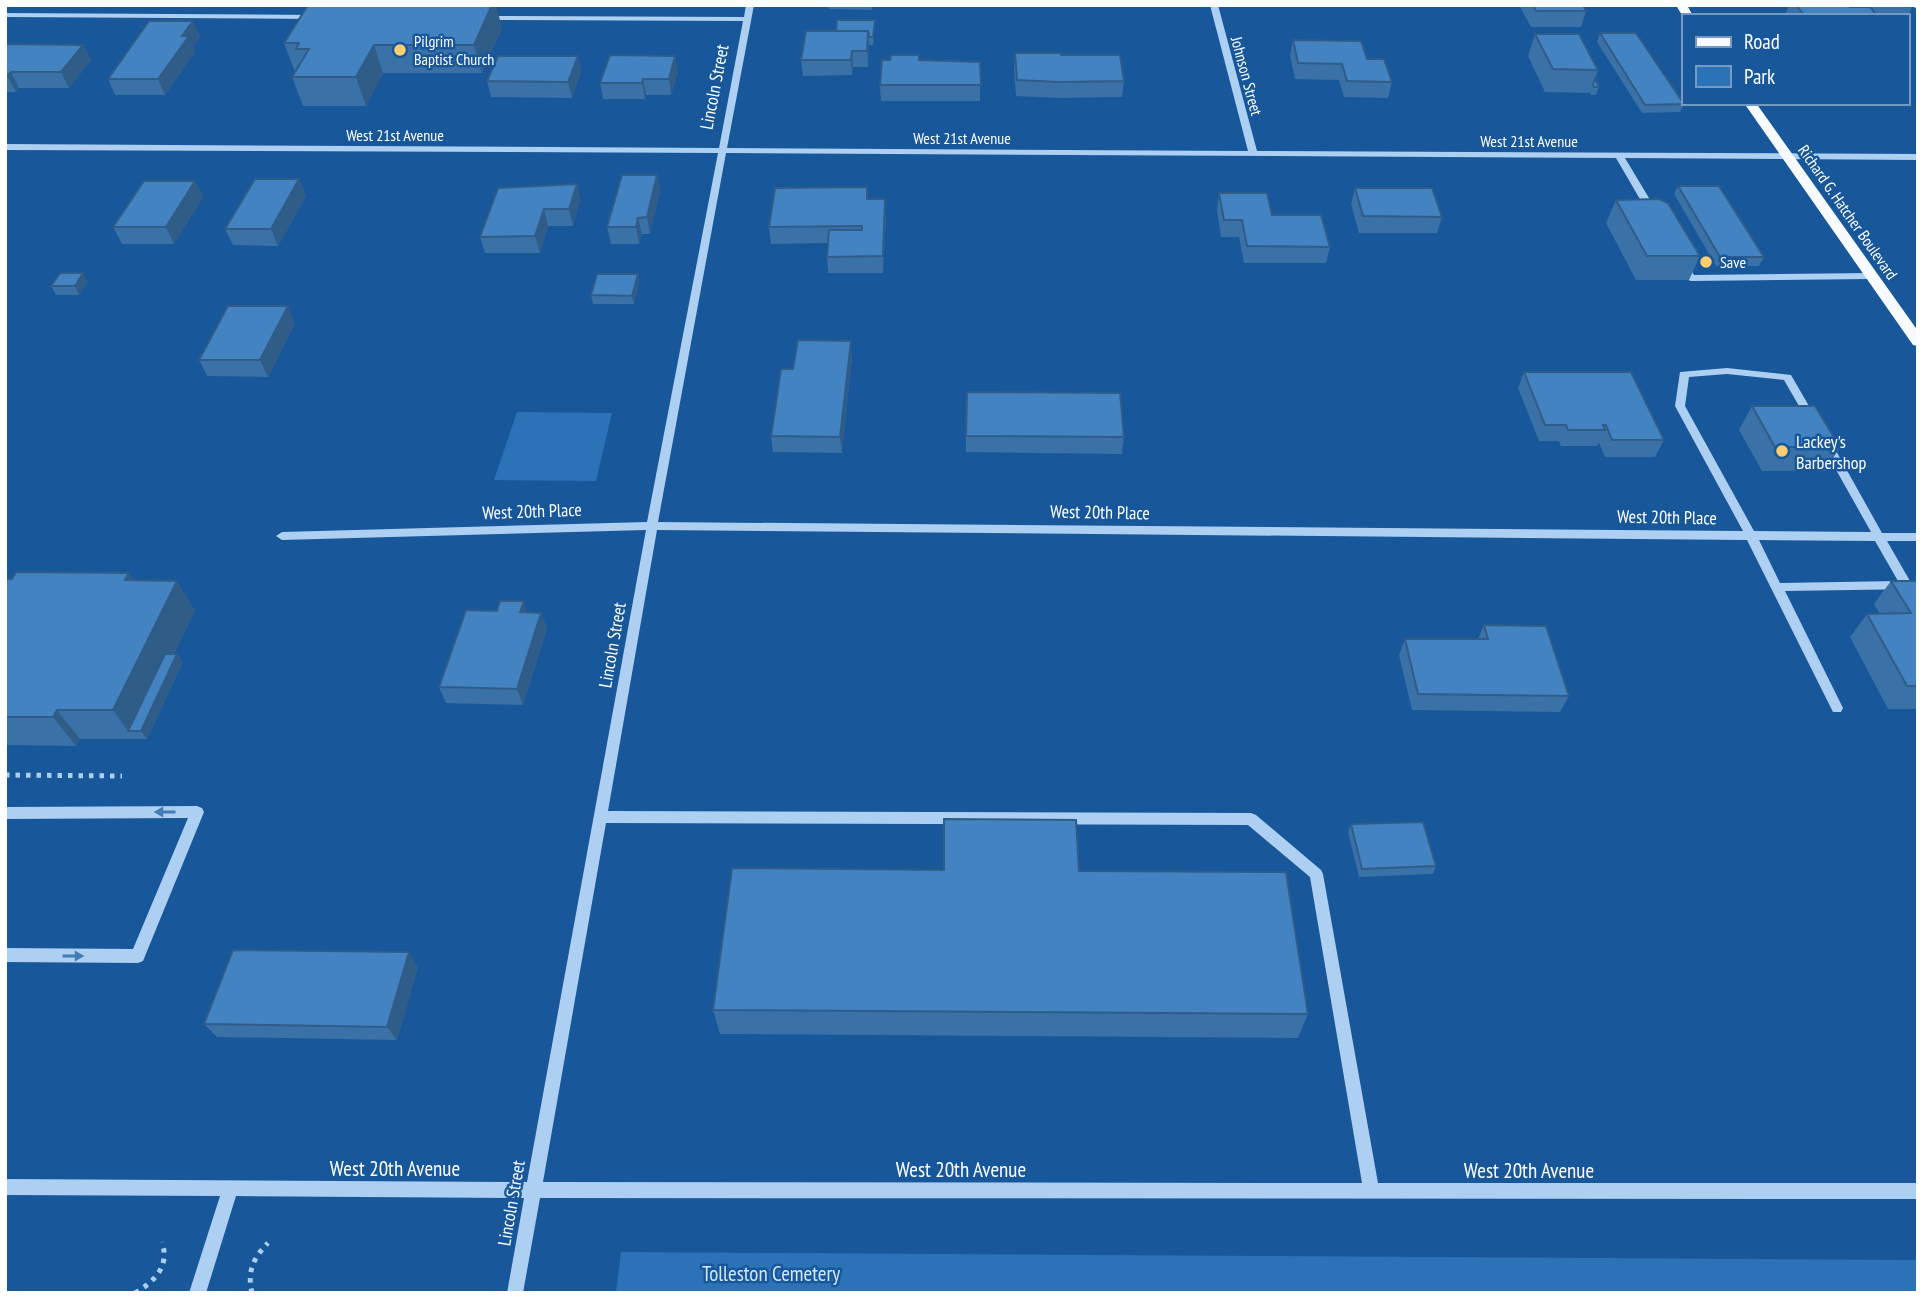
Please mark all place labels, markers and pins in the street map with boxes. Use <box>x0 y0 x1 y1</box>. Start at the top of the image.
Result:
place label: Pilgrim Baptist Church <box>414 31 494 69</box>
marker: Pilgrim Baptist Church <box>392 42 408 58</box>
place label: Save <box>1720 252 1746 272</box>
marker: Save <box>1698 254 1714 270</box>
place label: Lackey's Barbershop <box>1796 430 1867 474</box>
marker: Lackey's Barbershop <box>1774 443 1790 459</box>

